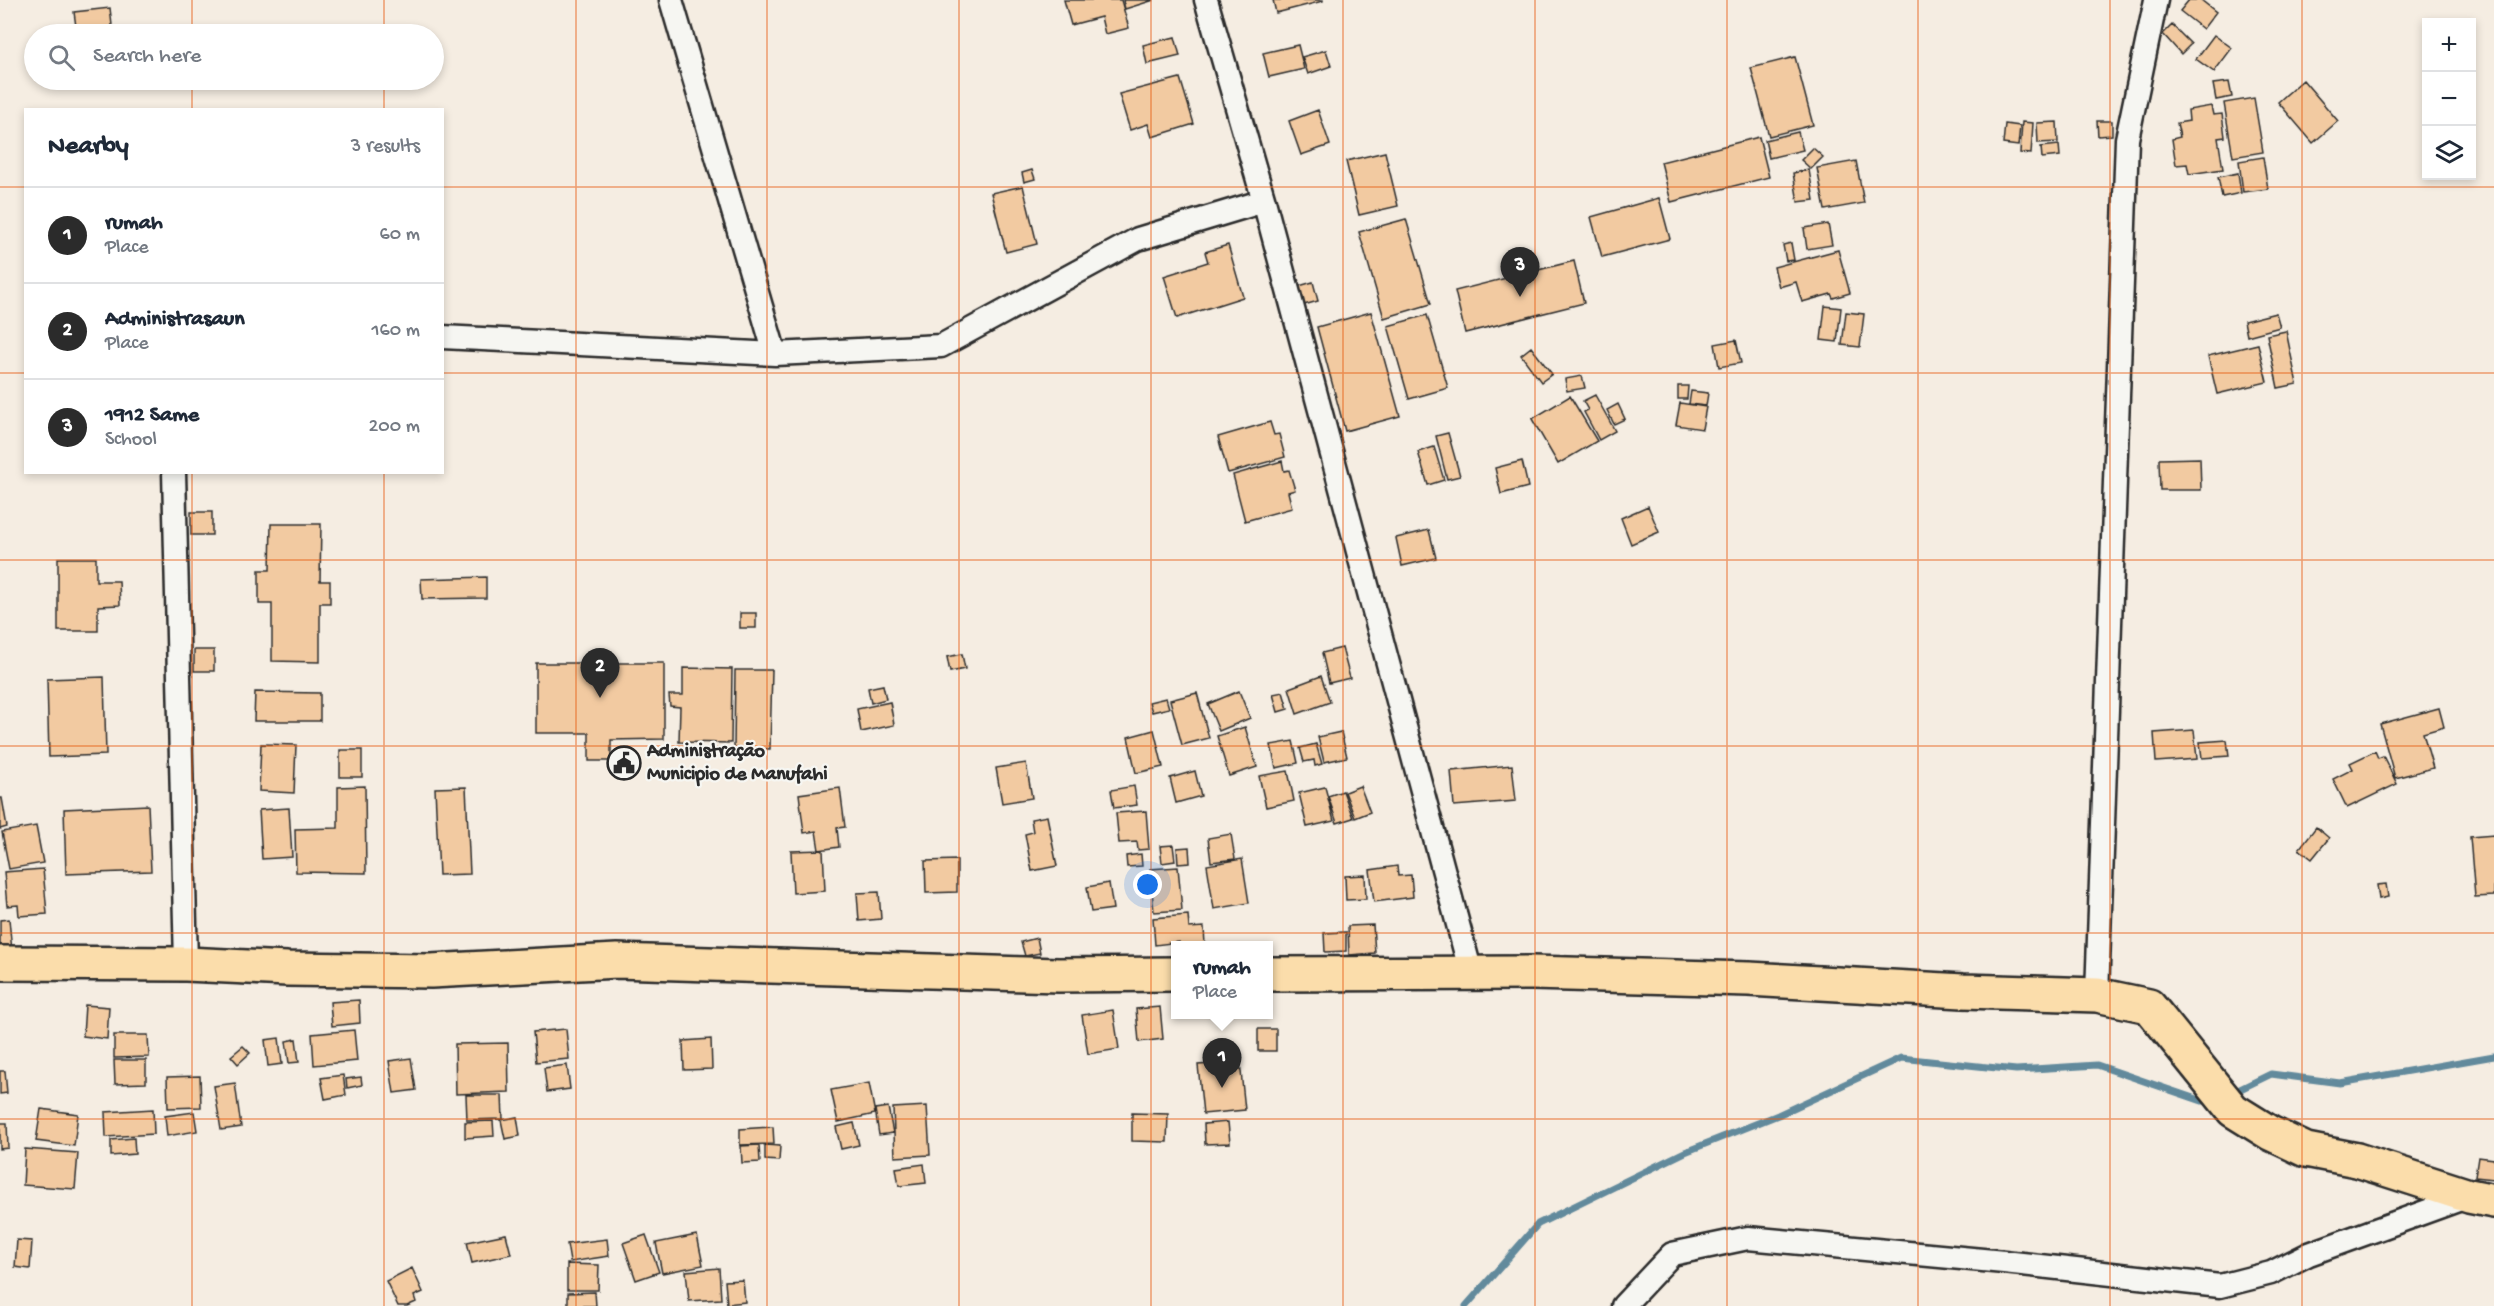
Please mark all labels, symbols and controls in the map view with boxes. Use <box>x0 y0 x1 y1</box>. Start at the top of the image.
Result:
map controls <box>2422 18 2476 180</box>
button: + <box>2422 18 2476 72</box>
search box <box>24 24 444 90</box>
icon: search <box>45 41 78 74</box>
text: Search here <box>93 44 201 70</box>
button: − <box>2422 72 2476 126</box>
button: layers <box>2422 126 2476 180</box>
text: Nearby <box>48 132 129 163</box>
text: 3 results <box>351 136 420 159</box>
text: rumah <box>105 211 163 237</box>
text: 1 <box>63 224 72 247</box>
text: 60 m <box>380 224 420 247</box>
text: Place <box>105 237 149 260</box>
pin: 3 <box>1500 248 1540 297</box>
text: Administrasaun <box>105 307 245 333</box>
text: 2 <box>63 320 72 343</box>
text: 160 m <box>371 320 420 343</box>
text: Place <box>105 333 149 356</box>
text: 1912 Same <box>105 403 199 429</box>
text: 3 <box>62 416 73 439</box>
text: 200 m <box>369 416 420 439</box>
text: School <box>105 429 157 452</box>
pin: 2 <box>580 648 620 698</box>
place label: Administração Municipio de Manufahi <box>646 741 827 787</box>
public building icon: Administração Municipio de Manufahi <box>606 745 642 781</box>
your location <box>1133 870 1162 899</box>
popup <box>1171 941 1273 1019</box>
text: rumah <box>1193 956 1251 982</box>
text: Place <box>1193 982 1237 1005</box>
pin: 1 <box>1202 1038 1242 1088</box>

